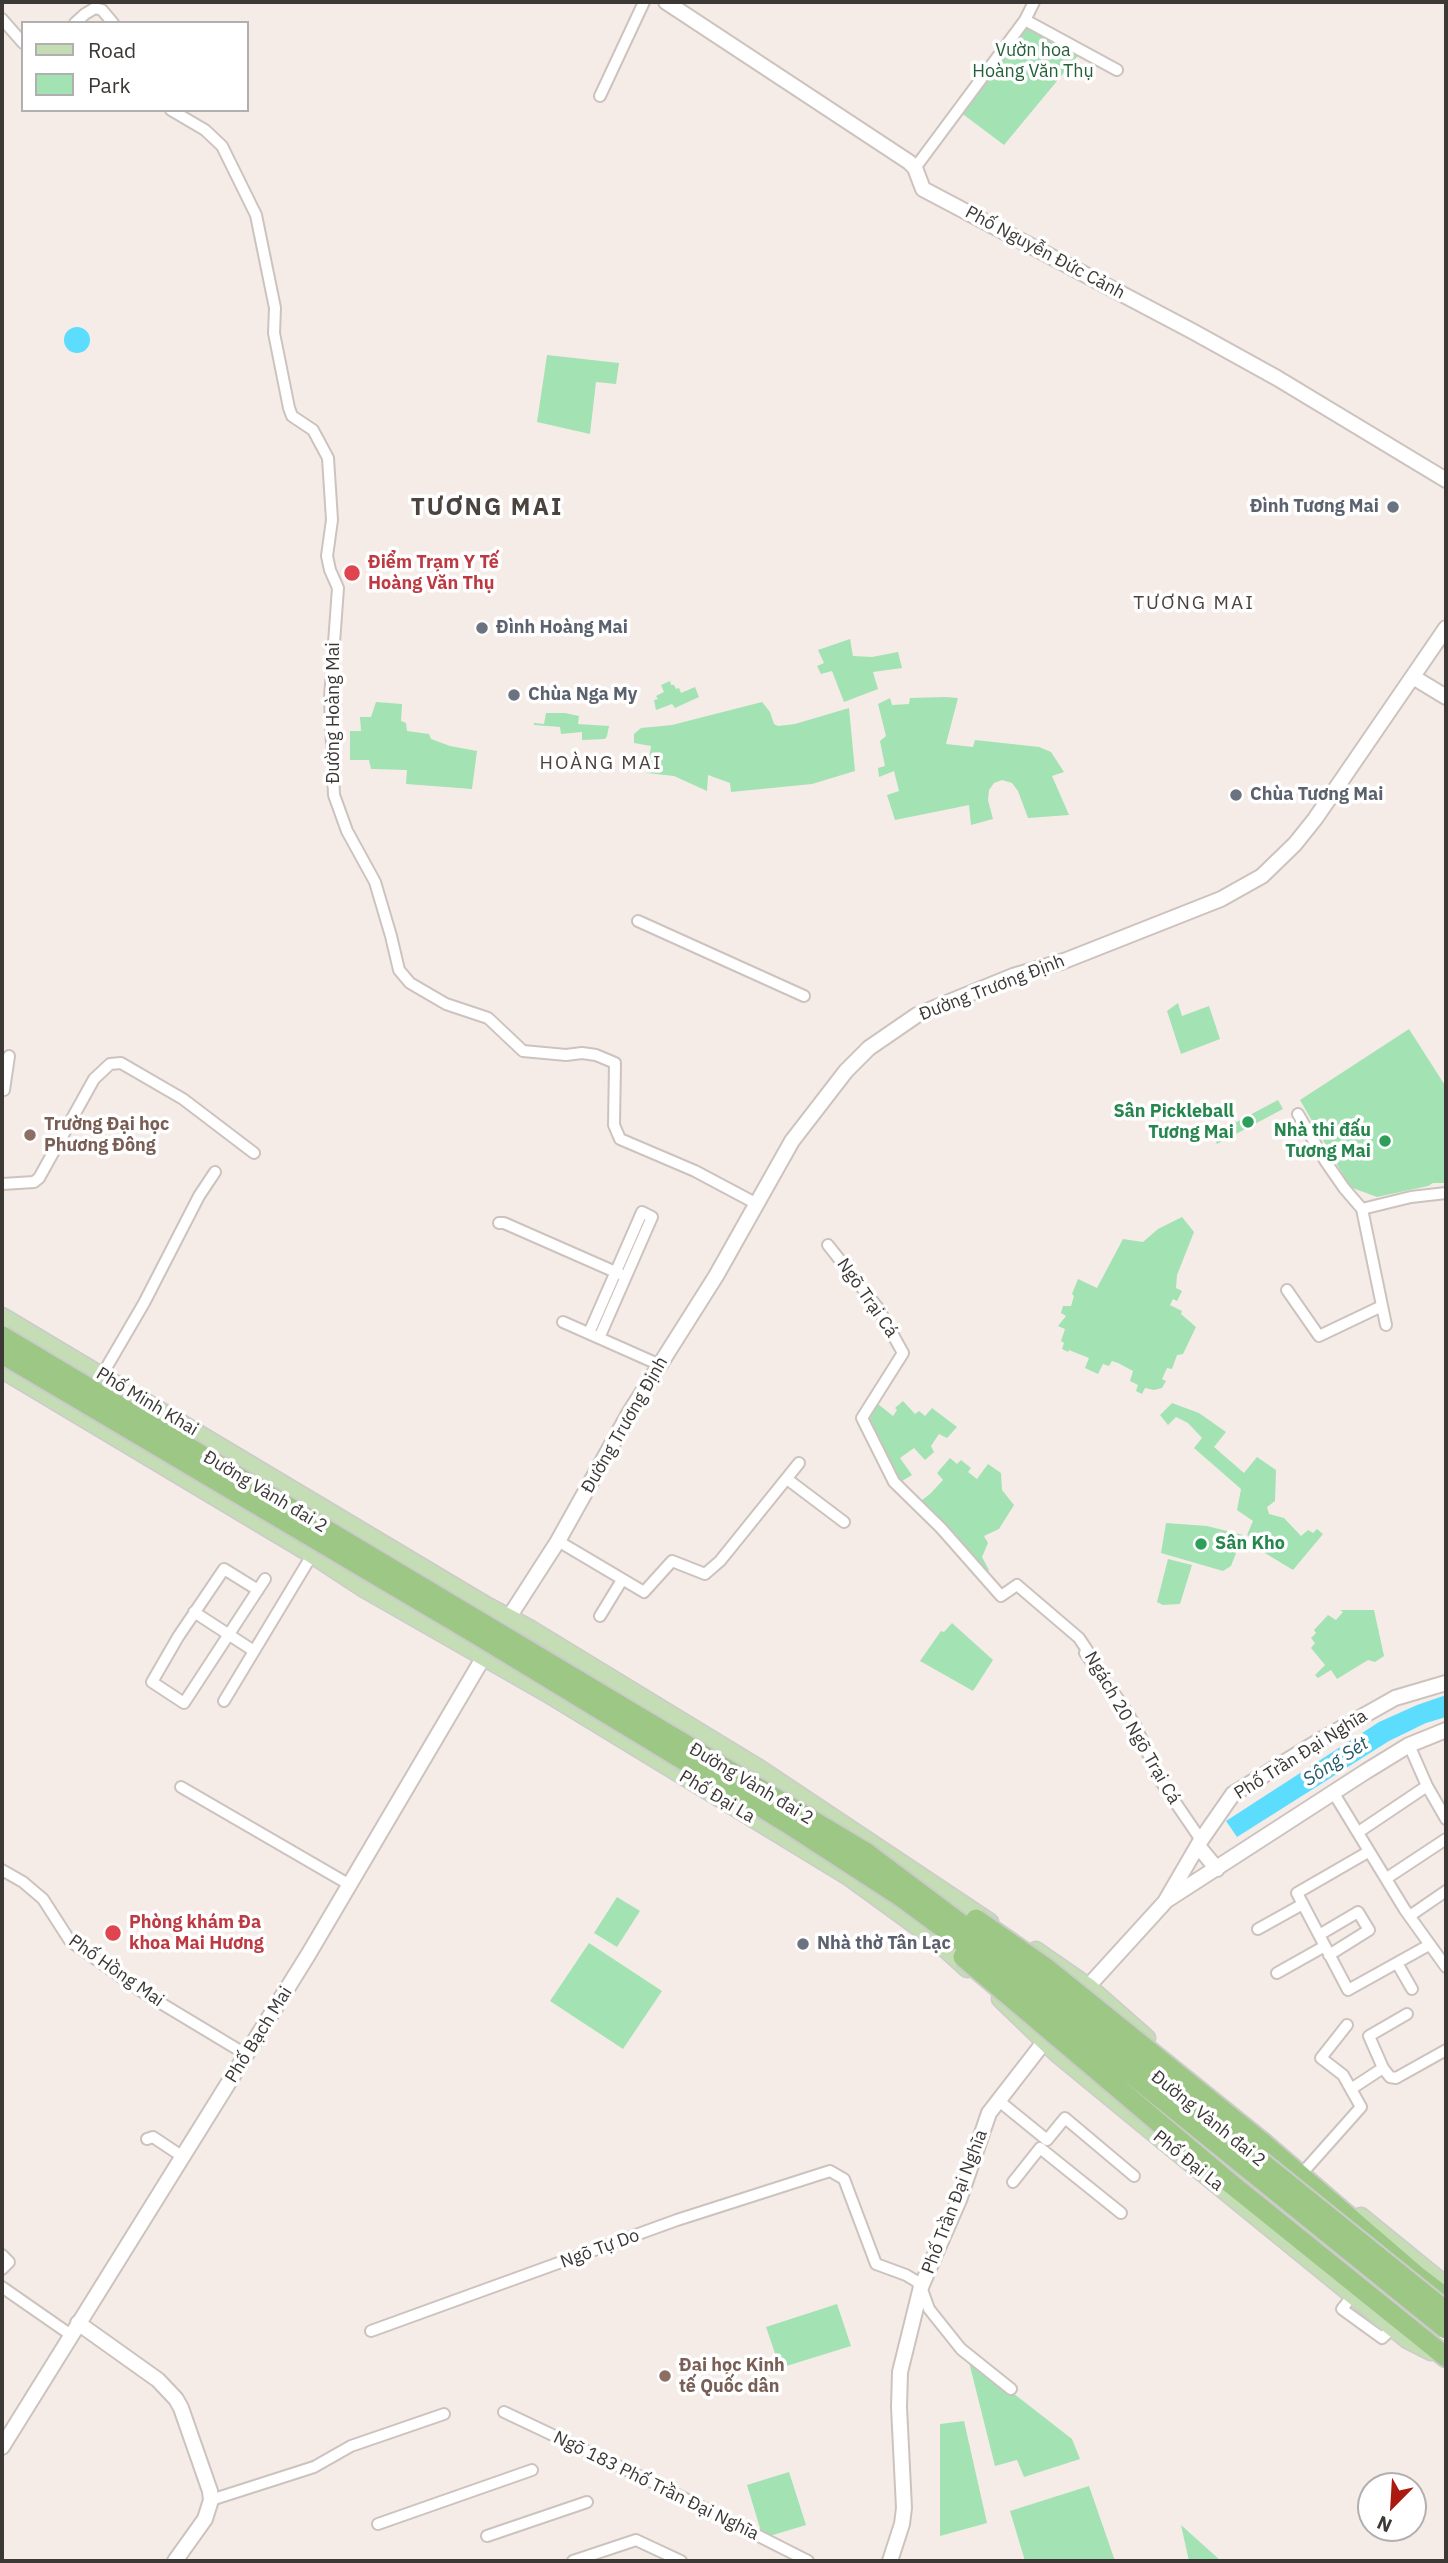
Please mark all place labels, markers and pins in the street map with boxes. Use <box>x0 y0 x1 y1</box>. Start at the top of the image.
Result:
place label: Đình Tương Mai <box>1250 496 1379 518</box>
marker: Đình Tương Mai <box>1385 499 1401 515</box>
place label: Điểm Trạm Y Tế Hoàng Văn Thụ <box>368 552 499 594</box>
marker: Điểm Trạm Y Tế Hoàng Văn Thụ <box>342 563 362 583</box>
place label: Đình Hoàng Mai <box>496 617 628 639</box>
marker: Đình Hoàng Mai <box>474 620 490 636</box>
place label: Chùa Nga My <box>528 684 637 706</box>
marker: Chùa Nga My <box>506 687 522 703</box>
place label: Chùa Tương Mai <box>1250 784 1383 806</box>
marker: Chùa Tương Mai <box>1228 787 1244 803</box>
place label: Sân Pickleball Tương Mai <box>1113 1101 1234 1144</box>
place label: Trường Đại học Phương Đông <box>44 1114 169 1156</box>
marker: Sân Pickleball Tương Mai <box>1240 1114 1256 1130</box>
place label: Nhà thi đấu Tương Mai <box>1274 1120 1371 1162</box>
marker: Trường Đại học Phương Đông <box>22 1127 38 1143</box>
marker: Nhà thi đấu Tương Mai <box>1377 1133 1393 1149</box>
place label: Sân Kho <box>1215 1533 1285 1555</box>
marker: Sân Kho <box>1193 1536 1209 1552</box>
place label: Phòng khám Đa khoa Mai Hương <box>129 1912 264 1954</box>
marker: Phòng khám Đa khoa Mai Hương <box>103 1923 123 1943</box>
place label: Nhà thờ Tân Lạc <box>817 1933 951 1955</box>
marker: Nhà thờ Tân Lạc <box>795 1936 811 1952</box>
place label: Đại học Kinh tế Quốc dân <box>679 2355 785 2398</box>
marker: Đại học Kinh tế Quốc dân <box>657 2368 673 2384</box>

